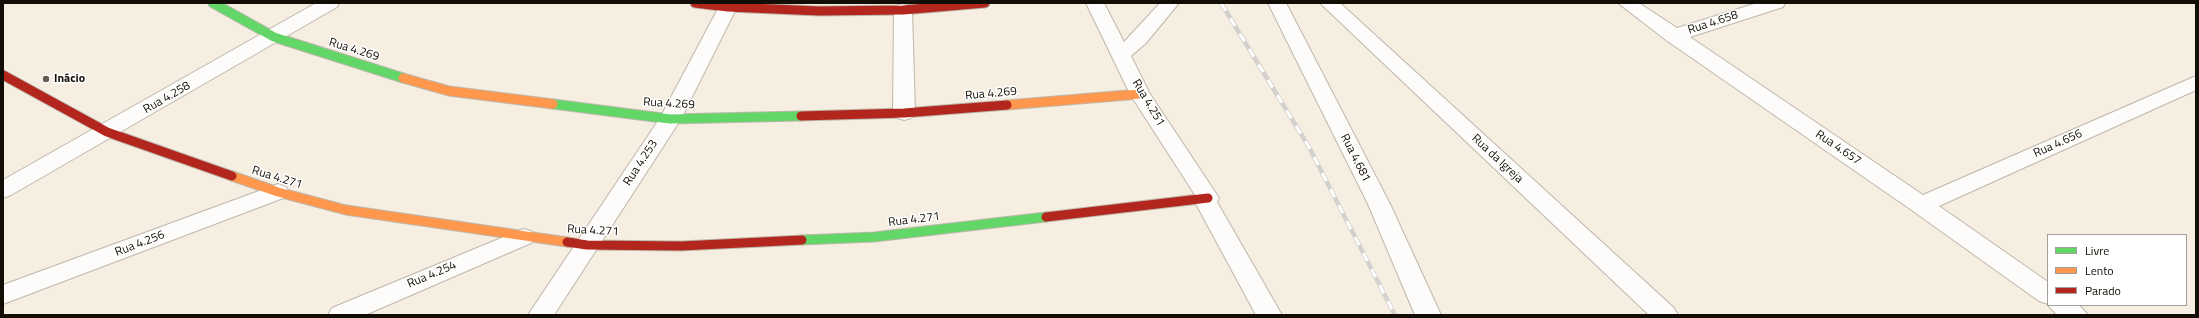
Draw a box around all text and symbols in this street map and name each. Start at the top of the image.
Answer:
street label: Rua 4.658 [1686,8,1740,38]
street label: Rua 4.269 [327,36,381,64]
place label: Inácio [54,72,85,86]
marker: Inácio [41,74,51,84]
street label: Rua 4.251 [1128,77,1168,129]
street label: Rua 4.258 [141,79,193,117]
street label: Rua 4.269 [965,85,1017,103]
street label: Rua 4.269 [643,95,695,113]
street label: Rua 4.656 [2031,127,2085,161]
street label: Rua 4.657 [1812,128,1864,168]
street label: Rua 4.681 [1337,132,1373,184]
street label: Rua da Igreja [1468,132,1526,186]
street label: Rua 4.253 [621,137,661,189]
street label: Rua 4.271 [250,164,304,192]
street label: Rua 4.271 [887,210,941,230]
street label: Rua 4.271 [567,222,619,240]
street label: Rua 4.256 [113,228,167,260]
legend [2047,234,2187,306]
text: Livre [2085,241,2109,260]
street label: Rua 4.254 [405,258,459,292]
text: Lento [2085,261,2114,280]
text: Parado [2085,281,2121,300]

